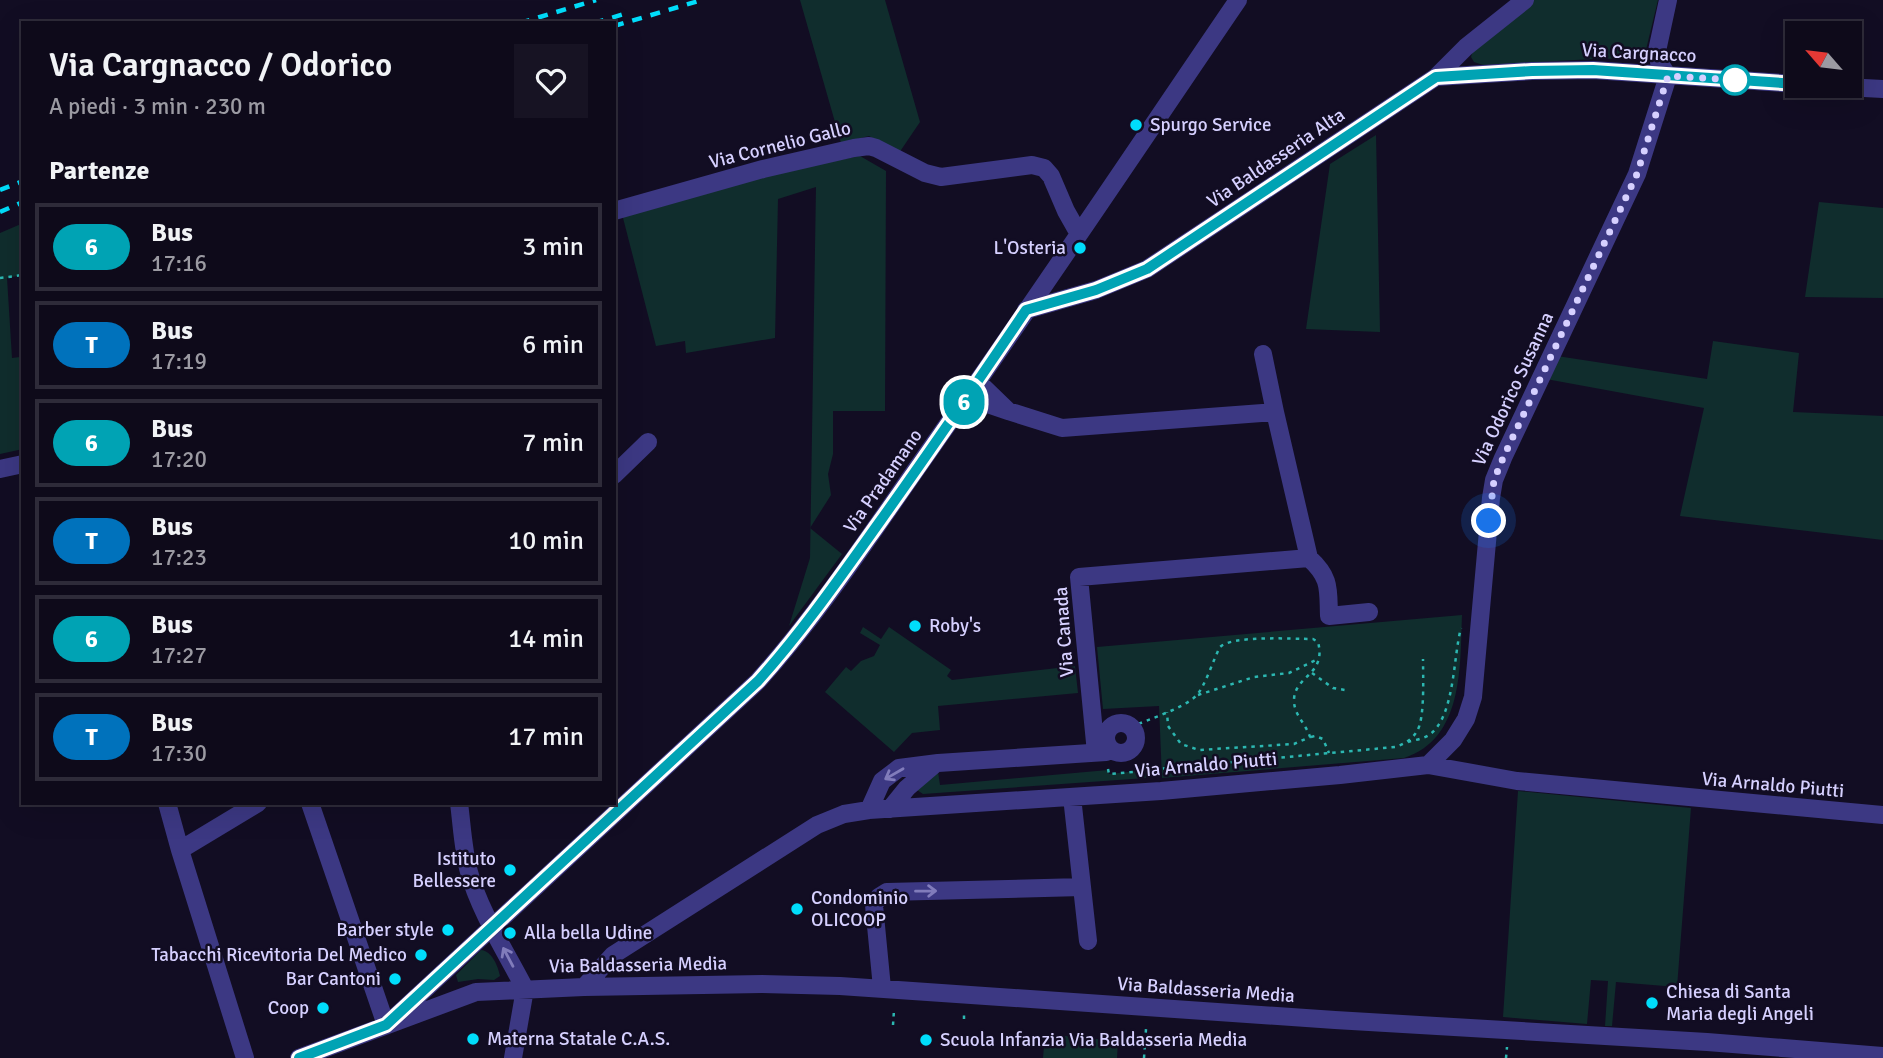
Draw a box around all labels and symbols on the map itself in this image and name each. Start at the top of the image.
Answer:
north arrow [1785,21,1862,98]
street label: Via Cargnacco [1581,38,1697,68]
unlabelled marker [1720,65,1750,95]
street label: Via Baldasseria Alta [1202,103,1350,213]
place label: Spurgo Service [1150,113,1271,137]
street label: Via Cornelio Gallo [707,116,853,174]
marker: Spurgo Service [1128,117,1144,133]
place label: L'Osteria [993,236,1066,260]
marker: L'Osteria [1072,240,1088,256]
street label: Via Odorico Susanna [1467,308,1559,470]
line badge: 6 [941,379,987,425]
street label: Via Pradamano [838,424,928,538]
your location [1471,503,1506,538]
street label: Via Canada [1049,586,1079,678]
place label: Roby's [929,614,981,638]
marker: Roby's [907,618,923,634]
street label: Via Arnaldo Piutti [1134,747,1278,783]
one-way arrow [884,767,904,781]
street label: Via Arnaldo Piutti [1701,767,1845,803]
place label: Istituto Bellessere [412,847,496,893]
marker: Istituto Bellessere [502,862,518,878]
one-way arrow [914,884,937,898]
place label: Condominio OLICOOP [811,886,908,932]
marker: Condominio OLICOOP [789,901,805,917]
place label: Barber style [336,918,434,942]
place label: Alla bella Udine [524,921,652,945]
marker: Barber style [440,922,456,938]
marker: Alla bella Udine [502,925,518,941]
place label: Tabacchi Ricevitoria Del Medico [151,943,407,967]
marker: Tabacchi Ricevitoria Del Medico [413,947,429,963]
one-way arrow [501,948,515,968]
street label: Via Baldasseria Media [549,951,727,979]
place label: Bar Cantoni [285,967,381,991]
marker: Bar Cantoni [387,971,403,987]
street label: Via Baldasseria Media [1116,972,1296,1008]
place label: Chiesa di Santa Maria degli Angeli [1666,980,1814,1026]
marker: Chiesa di Santa Maria degli Angeli [1644,995,1660,1011]
place label: Coop [268,996,309,1020]
marker: Coop [315,1000,331,1016]
place label: Materna Statale C.A.S. [487,1027,670,1051]
place label: Scuola Infanzia Via Baldasseria Media [940,1028,1247,1052]
marker: Materna Statale C.A.S. [465,1031,481,1047]
marker: Scuola Infanzia Via Baldasseria Media [918,1032,934,1048]

